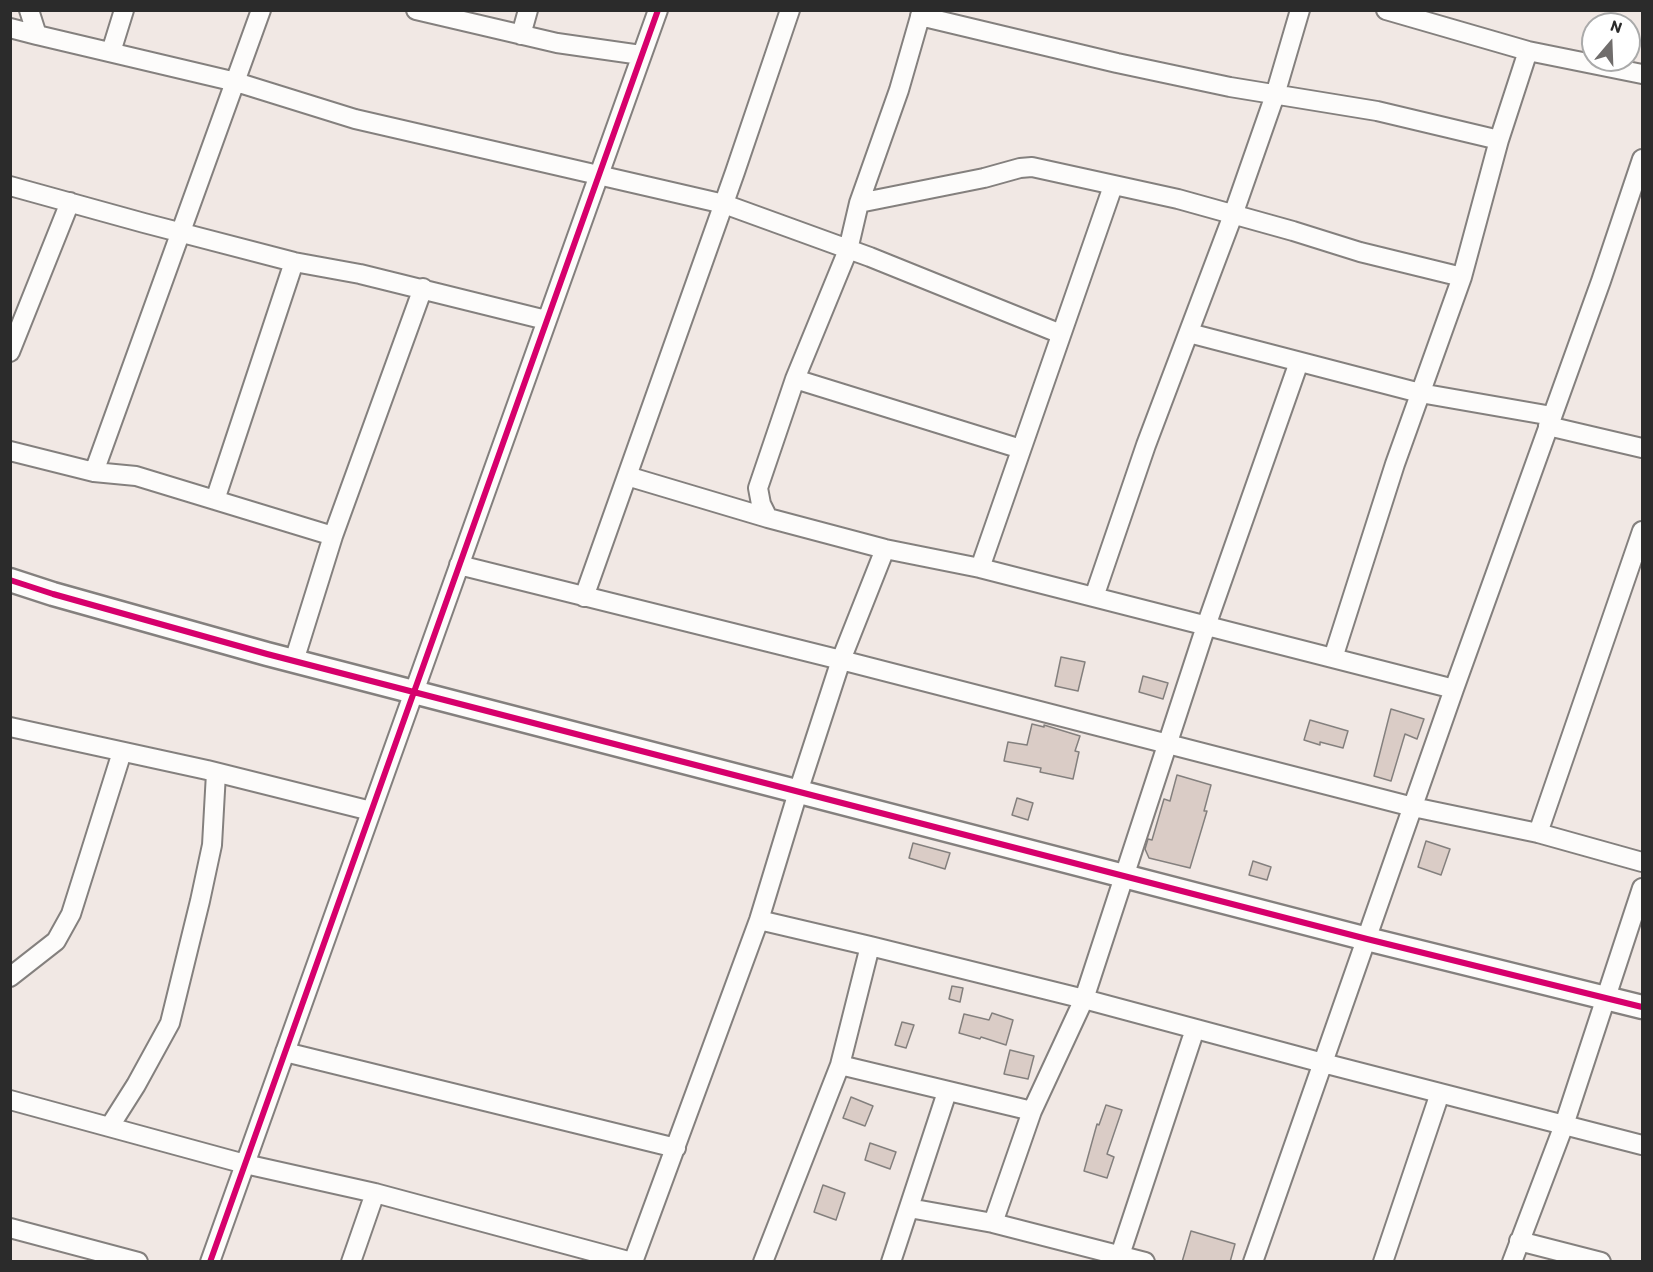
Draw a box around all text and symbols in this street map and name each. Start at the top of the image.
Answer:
north arrow [1581,12,1641,72]
text: N [1608,16,1625,37]

